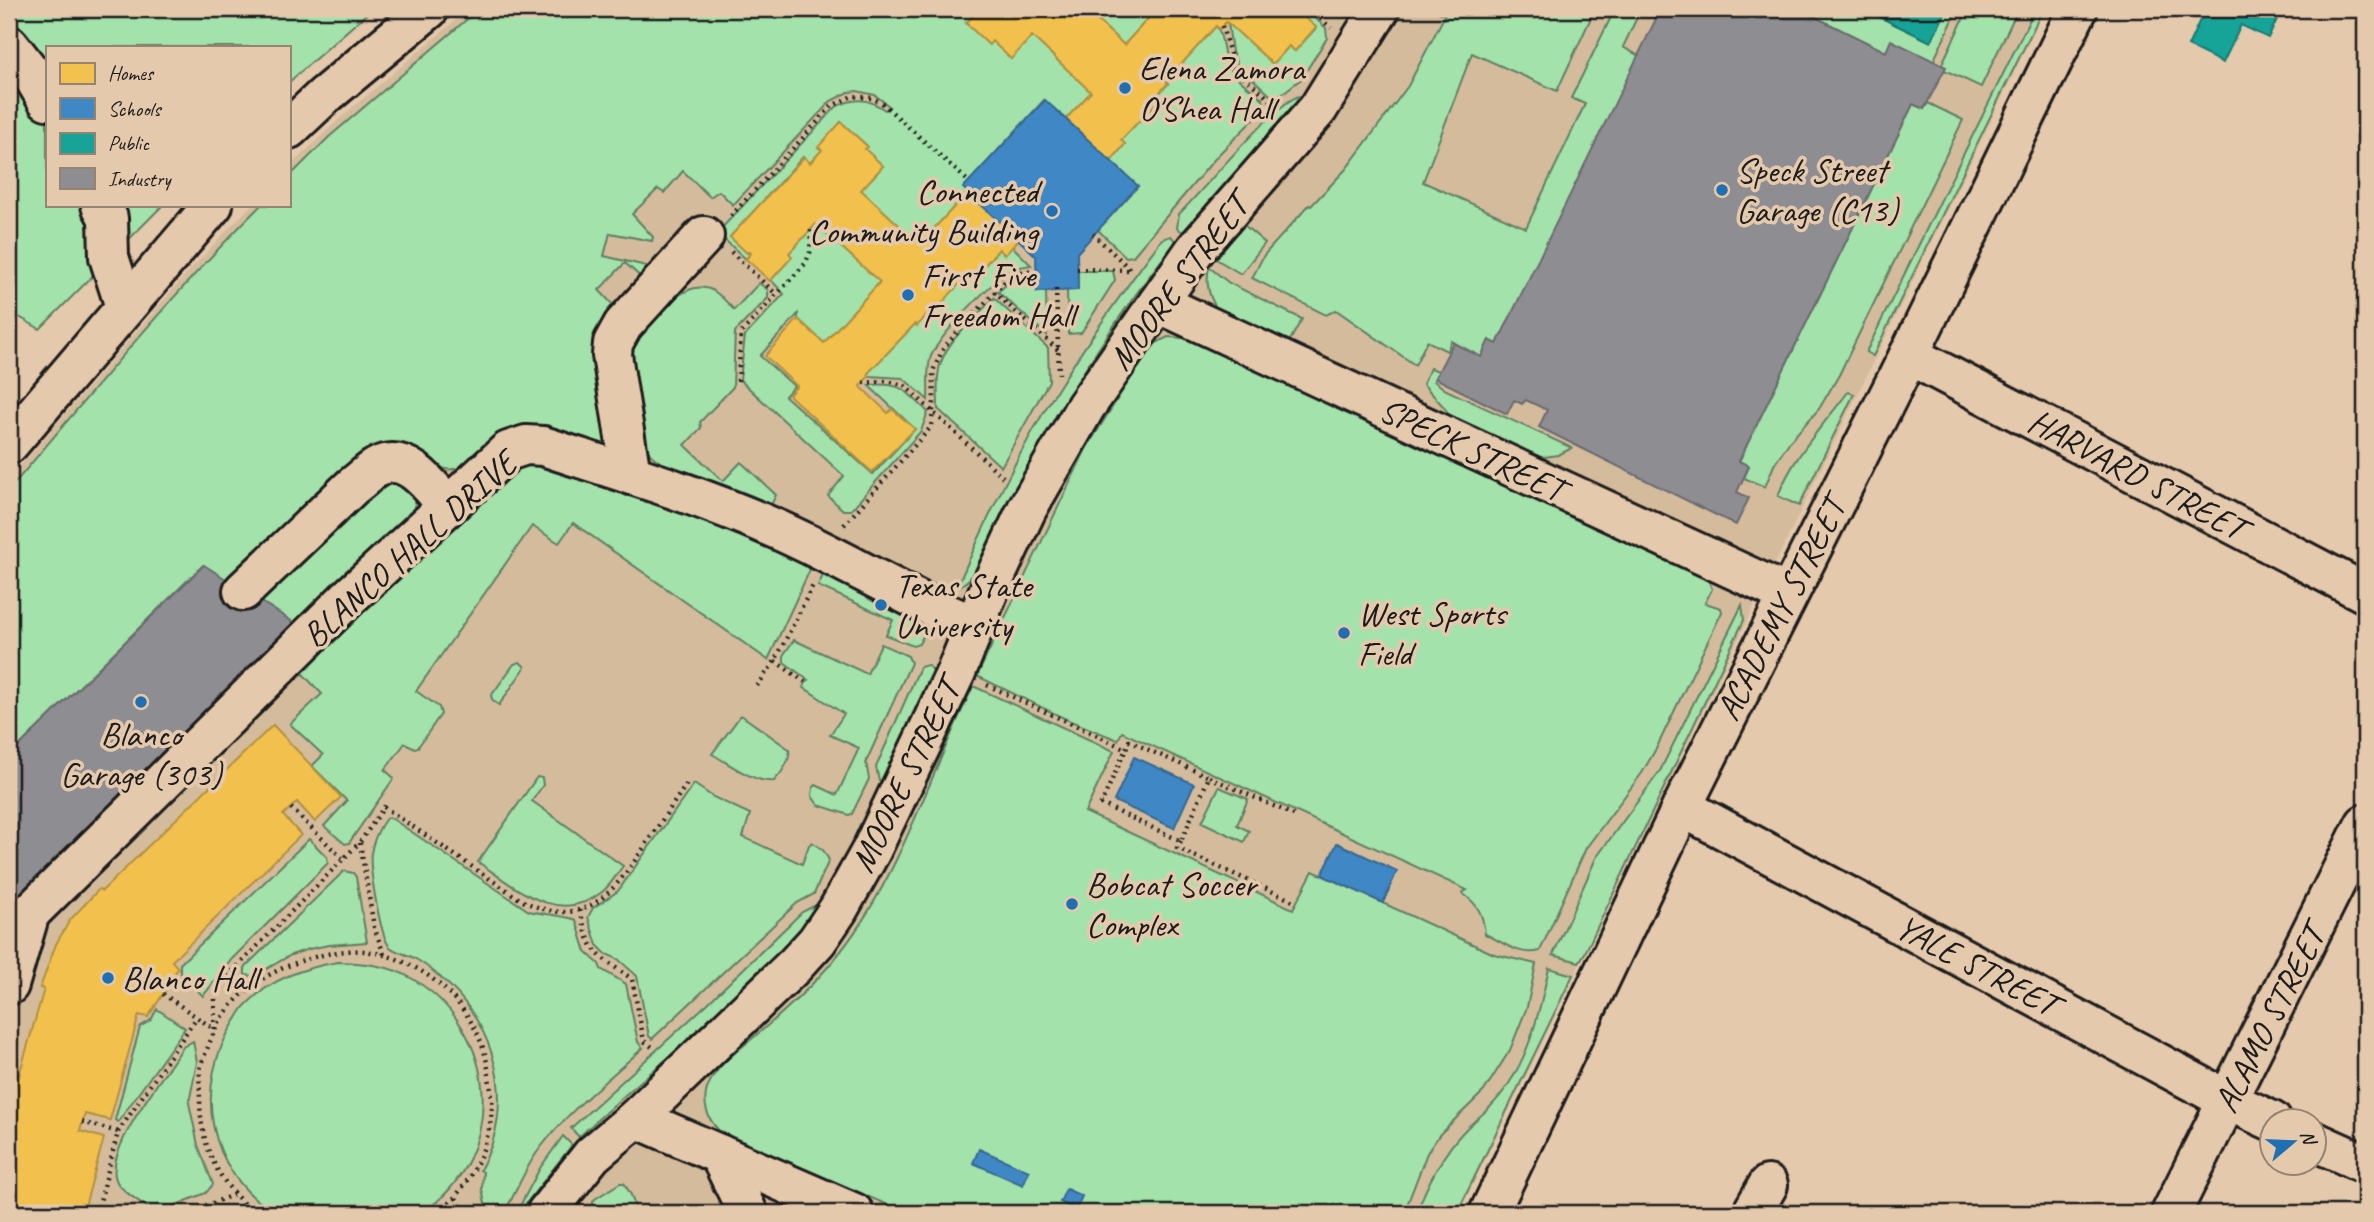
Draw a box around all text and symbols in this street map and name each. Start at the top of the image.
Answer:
legend [46,46,290,206]
place label: Elena Zamora O'Shea Hall [1139,46,1306,131]
text: Homes [108,60,155,86]
marker: Elena Zamora O'Shea Hall [1117,80,1133,96]
text: Schools [108,96,162,122]
text: Public [108,130,150,156]
place label: Speck Street Garage (C13) [1736,148,1901,233]
text: Industry [108,166,172,192]
place label: Connected Community Building [809,169,1043,254]
street label: MOORE STREET [1098,179,1264,379]
marker: Speck Street Garage (C13) [1714,182,1730,198]
marker: Connected Community Building [1044,203,1060,219]
place label: First Five Freedom Hall [922,253,1080,338]
marker: First Five Freedom Hall [900,287,916,303]
street label: SPECK STREET [1372,387,1579,516]
street label: HARVARD STREET [2021,398,2261,555]
street label: BLANCO HALL DRIVE [293,438,529,657]
street label: ACADEMY STREET [1705,483,1860,728]
place label: Texas State University [895,563,1034,648]
place label: West Sports Field [1358,591,1509,676]
marker: Texas State University [873,597,889,613]
marker: West Sports Field [1336,625,1352,641]
street label: MOORE STREET [840,665,975,879]
marker: Blanco Garage (303) [133,694,149,710]
place label: Blanco Garage (303) [60,712,224,797]
place label: Bobcat Soccer Complex [1086,862,1259,947]
marker: Bobcat Soccer Complex [1064,896,1080,912]
street label: YALE STREET [1888,904,2073,1031]
street label: ALAMO STREET [2203,911,2340,1120]
place label: Blanco Hall [122,956,263,1001]
marker: Blanco Hall [100,970,116,986]
north arrow [2258,1106,2328,1176]
text: N [2295,1127,2322,1149]

